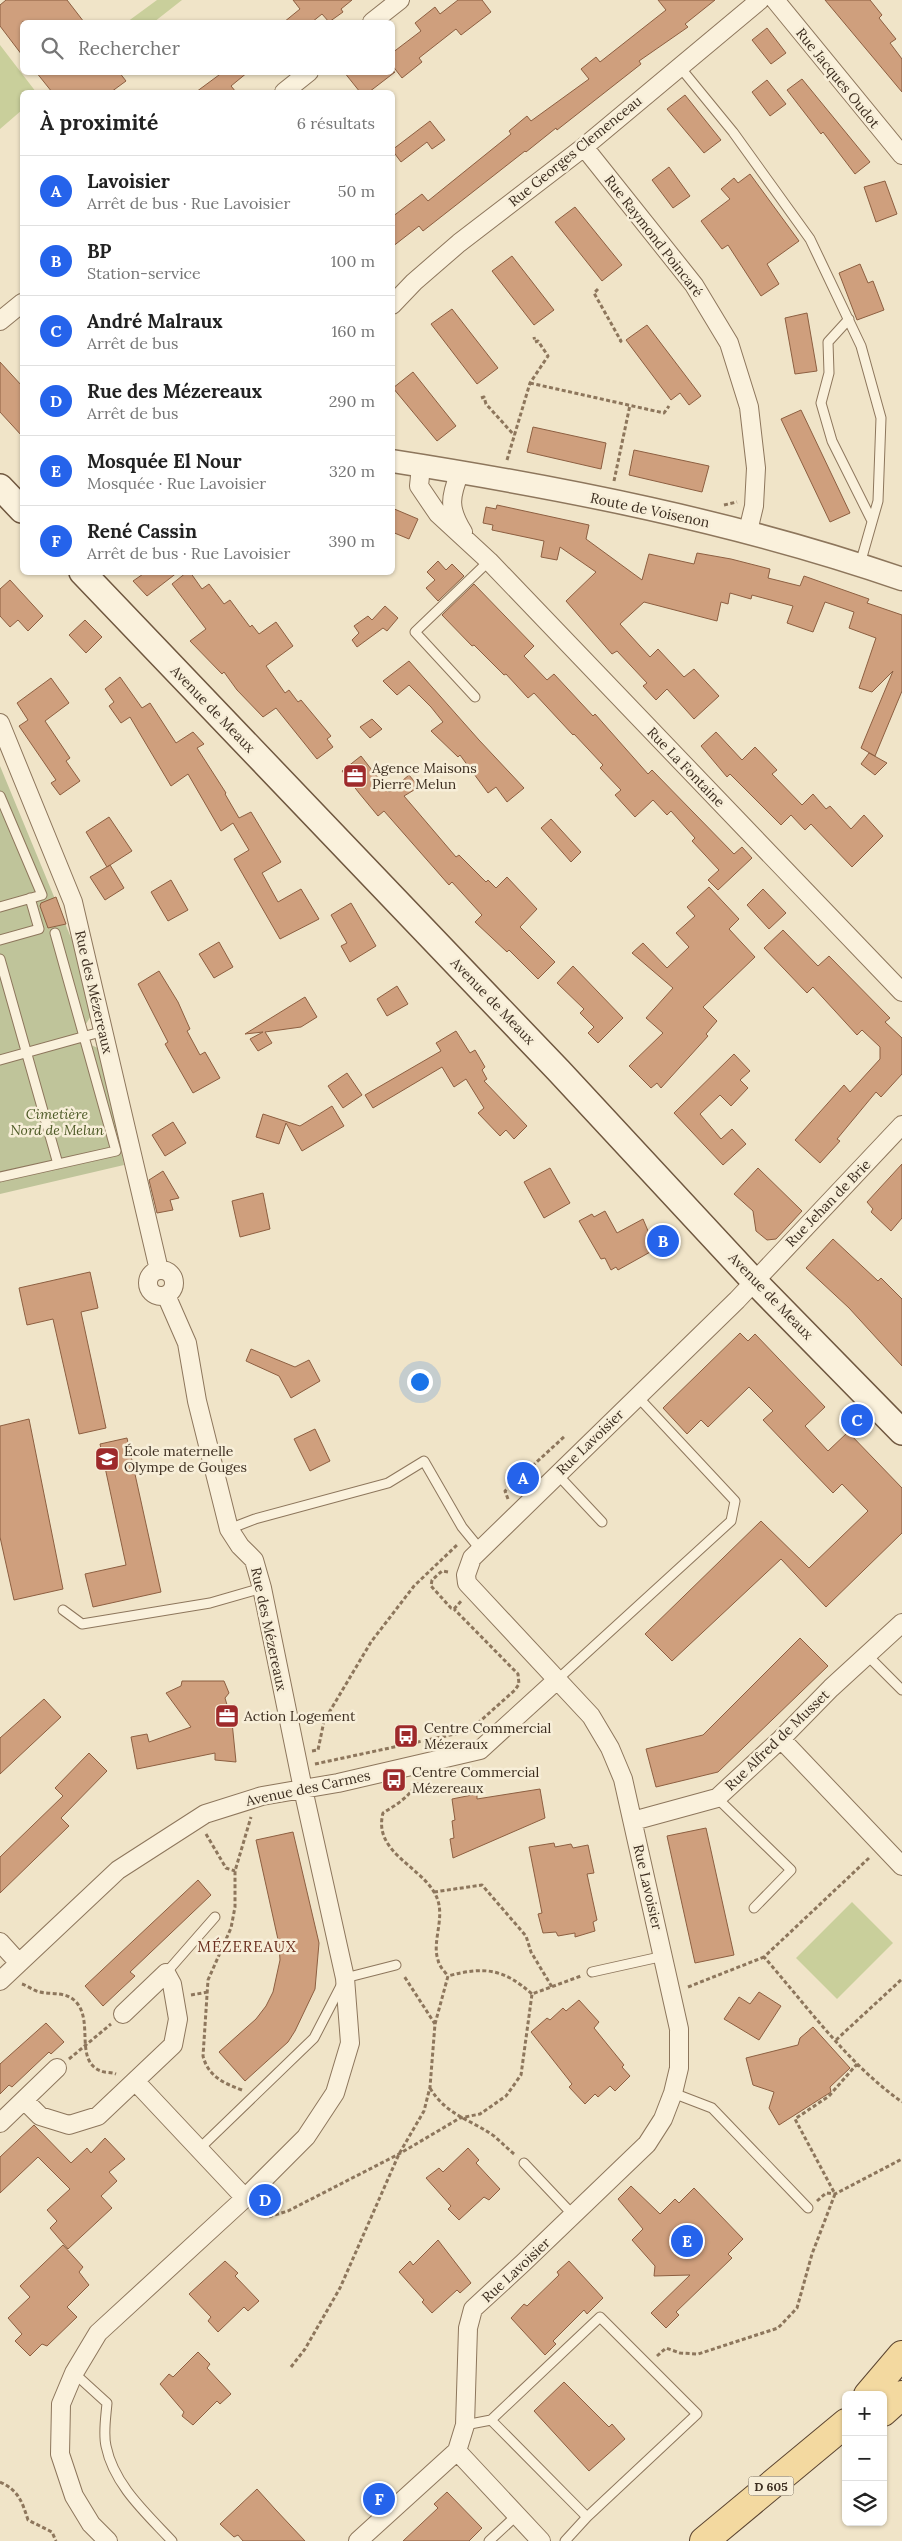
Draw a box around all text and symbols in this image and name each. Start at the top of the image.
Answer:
search box [20,20,395,75]
street label: Rue Jacques Oudot [792,24,884,132]
icon: search [38,34,66,62]
text: Rechercher [78,36,180,60]
street label: Rue Georges Clemenceau [505,92,645,210]
text: À proximité [40,109,158,136]
text: 6 résultats [297,113,375,133]
text: Lavoisier [87,169,170,193]
street label: Rue Raymond Poincaré [601,171,708,301]
text: A [51,181,61,201]
text: 50 m [338,181,375,201]
text: Arrêt de bus · Rue Lavoisier [87,193,290,213]
text: BP [87,239,112,263]
text: B [51,251,61,271]
text: 100 m [331,251,375,271]
text: Station-service [87,263,201,283]
text: André Malraux [87,309,223,333]
text: C [50,321,62,341]
text: 160 m [331,321,375,341]
text: Arrêt de bus [87,333,178,353]
text: Rue des Mézereaux [87,379,262,403]
text: D [50,391,62,411]
text: 290 m [329,391,375,411]
text: Arrêt de bus [87,403,178,423]
text: Mosquée El Nour [87,449,242,473]
text: E [51,461,61,481]
text: 320 m [329,461,375,481]
text: Mosquée · Rue Lavoisier [87,473,266,493]
street label: Route de Voisenon [589,489,712,532]
text: René Cassin [87,519,197,543]
text: F [51,531,61,551]
text: 390 m [328,531,375,551]
text: Arrêt de bus · Rue Lavoisier [87,543,290,563]
street label: Avenue de Meaux [166,661,259,757]
street label: Rue La Fontaine [643,723,729,811]
place label: Agence Maisons Pierre Melun [371,759,477,793]
office icon: Agence Maisons Pierre Melun [342,763,368,789]
street label: Rue des Mézereaux [71,929,117,1056]
street label: Avenue de Meaux [446,953,539,1049]
park label: Cimetière Nord de Melun [10,1105,104,1139]
street label: Rue Jehan de Brie [782,1155,875,1250]
pin: B [647,1222,679,1260]
street label: Avenue de Meaux [724,1248,817,1344]
your location [407,1369,433,1395]
pin: C [841,1401,873,1439]
street label: Rue Lavoisier [552,1405,628,1479]
place label: École maternelle Olympe de Gouges [124,1442,247,1476]
school or university icon: École maternelle Olympe de Gouges [94,1446,120,1472]
pin: A [507,1459,539,1497]
street label: Rue des Mézereaux [247,1566,291,1693]
street label: Rue Alfred de Musset [721,1685,833,1794]
office icon: Action Logement [214,1703,240,1729]
place label: Action Logement [243,1707,356,1725]
place label: Centre Commercial Mézeraux [424,1719,552,1753]
bus stop icon: Centre Commercial Mézeraux [393,1723,419,1749]
place label: Centre Commercial Mézereaux [412,1763,540,1797]
street label: Avenue des Carmes [243,1766,372,1810]
bus stop icon: Centre Commercial Mézereaux [381,1767,407,1793]
street label: Rue Lavoisier [629,1843,667,1931]
district label: MÉZEREAUX [197,1937,297,1956]
pin: D [249,2181,281,2219]
pin: E [671,2222,703,2260]
street label: Rue Lavoisier [478,2234,554,2306]
map controls [842,2391,887,2526]
button: + [842,2391,887,2436]
button: − [842,2436,887,2481]
road number: D 605 [748,2476,794,2496]
pin: F [363,2480,395,2518]
button: layers [842,2481,887,2526]

